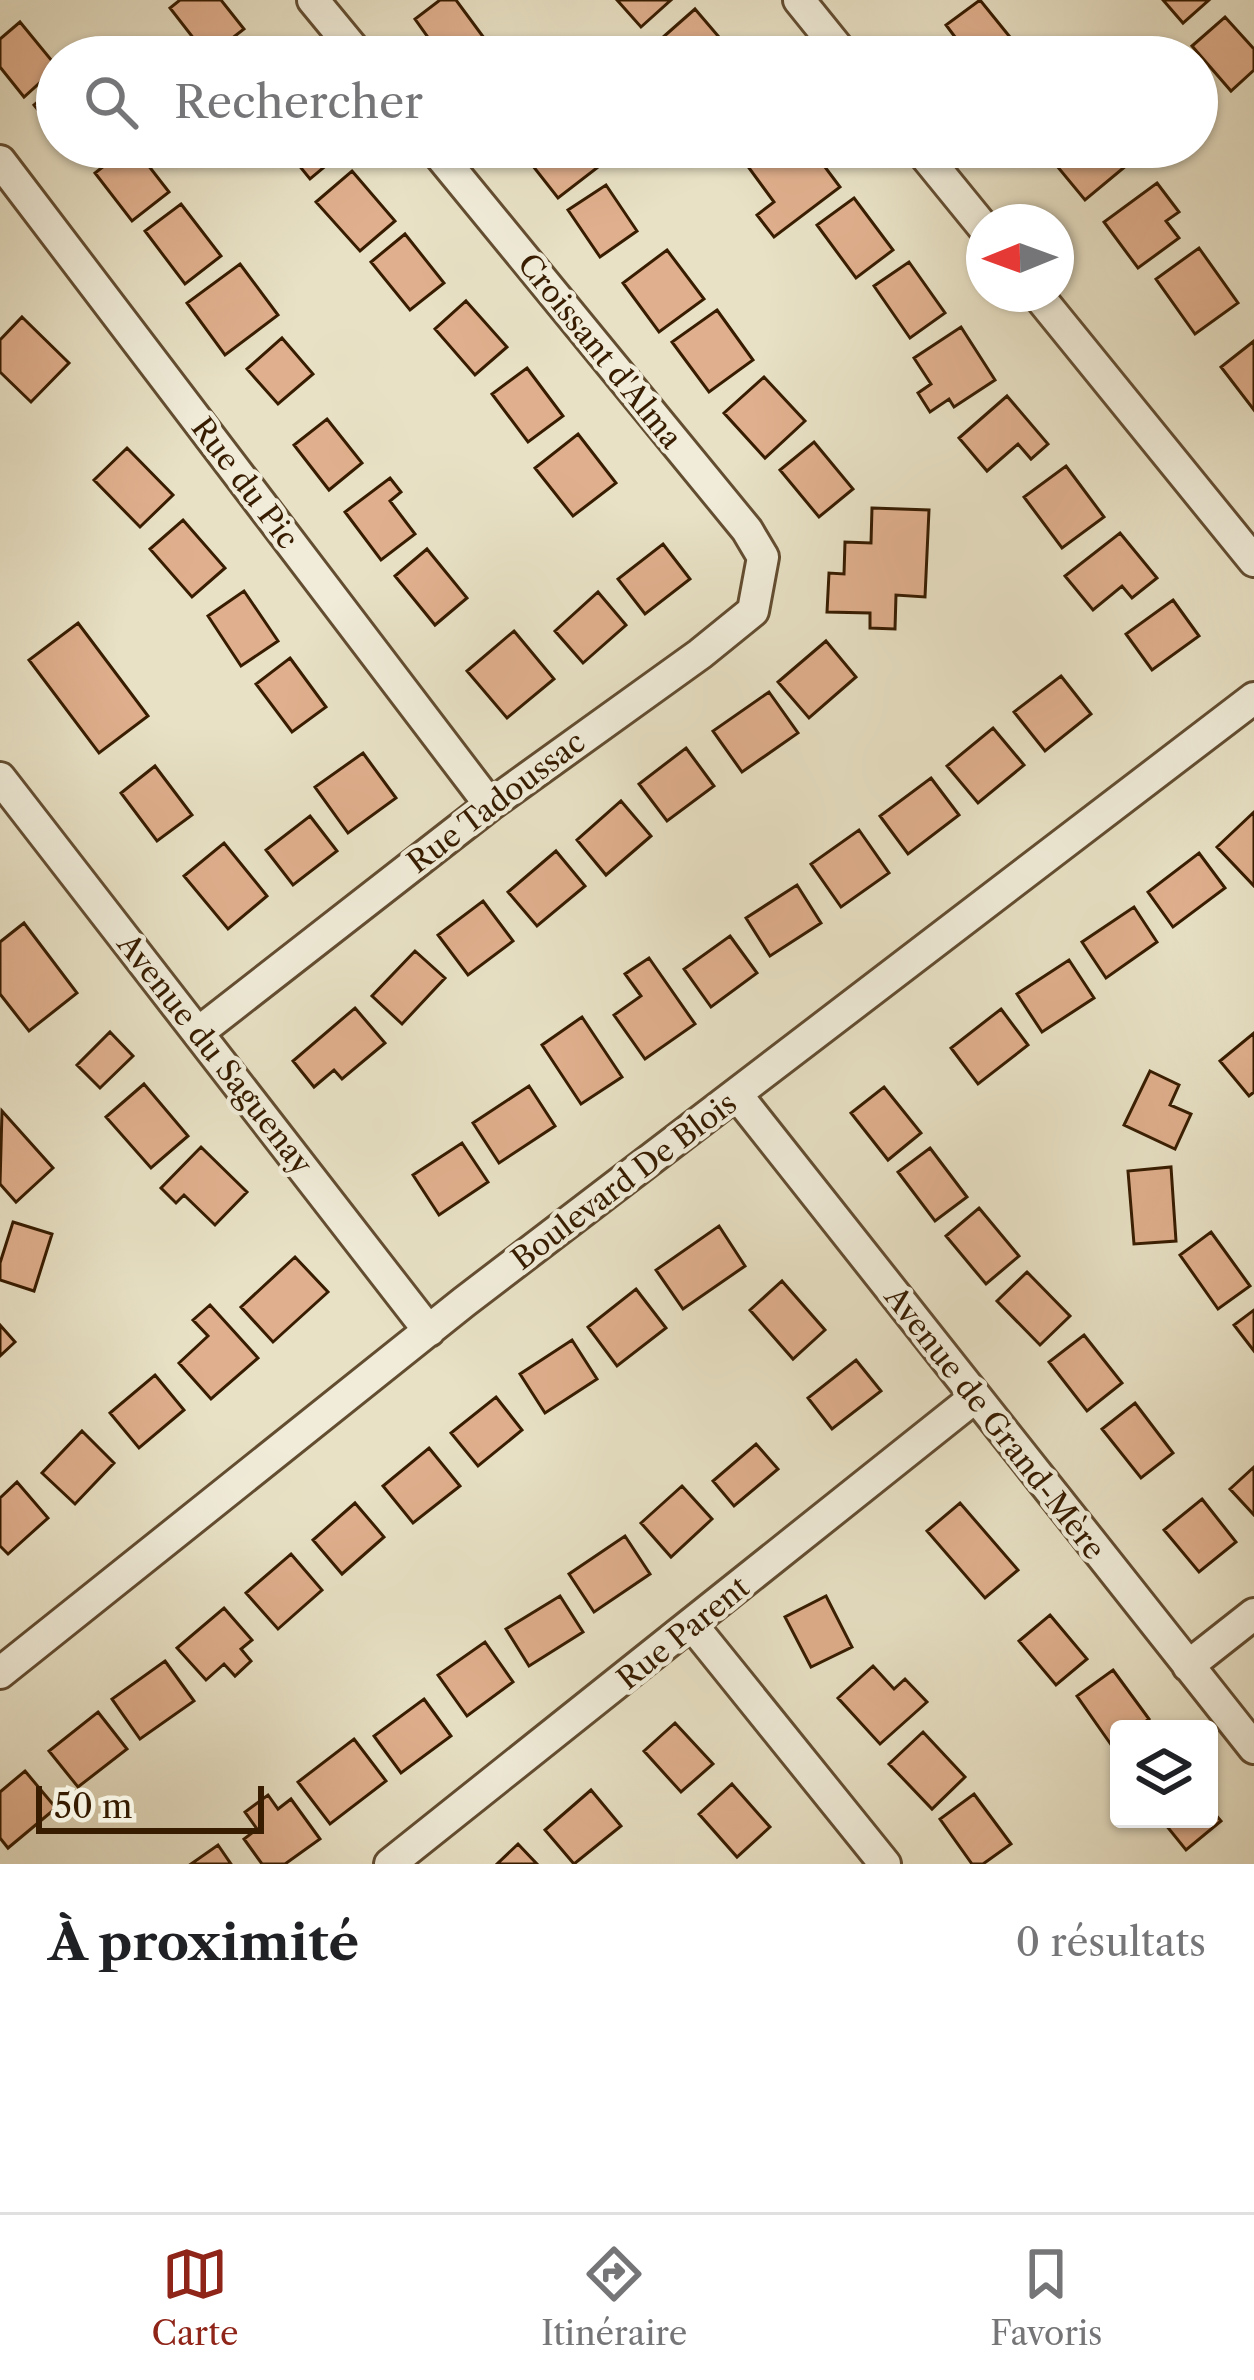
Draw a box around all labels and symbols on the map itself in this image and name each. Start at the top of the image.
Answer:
north arrow [966,204,1074,312]
street label: Croissant d'Alma [510,246,690,456]
street label: Rue du Pic [184,410,306,556]
street label: Rue Tadoussac [400,723,592,881]
street label: Avenue du Saguenay [109,926,320,1182]
street label: Boulevard De Blois [504,1084,744,1278]
street label: Avenue de Grand-Mère [876,1278,1113,1567]
street label: Rue Parent [610,1568,757,1697]
scale bar [36,1780,264,1833]

